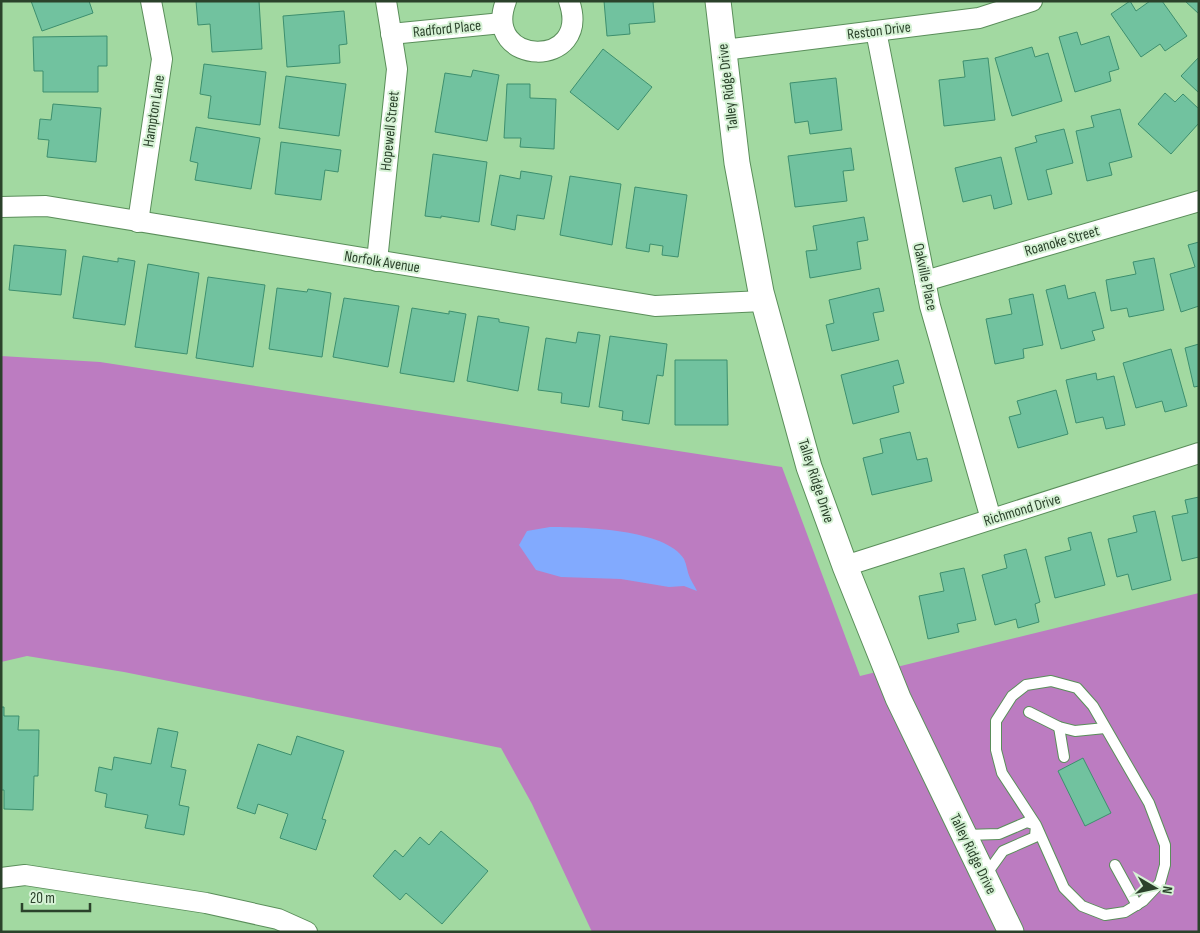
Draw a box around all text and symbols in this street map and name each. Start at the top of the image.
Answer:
street label: Radford Place [412,16,482,42]
street label: Reston Drive [846,18,912,44]
street label: Talley Ridge Drive [713,43,743,131]
street label: Hampton Lane [139,74,169,148]
street label: Hopewell Street [376,90,404,172]
street label: Roanoke Street [1022,221,1102,261]
street label: Oakville Place [909,242,941,312]
street label: Norfolk Avenue [343,247,421,277]
street label: Talley Ridge Drive [794,437,838,525]
street label: Richmond Drive [981,489,1063,531]
street label: Talley Ridge Drive [945,811,1001,897]
north arrow [1130,863,1180,913]
scale bar [22,880,90,912]
text: N [1158,885,1176,895]
text: 20 m [30,889,55,908]

